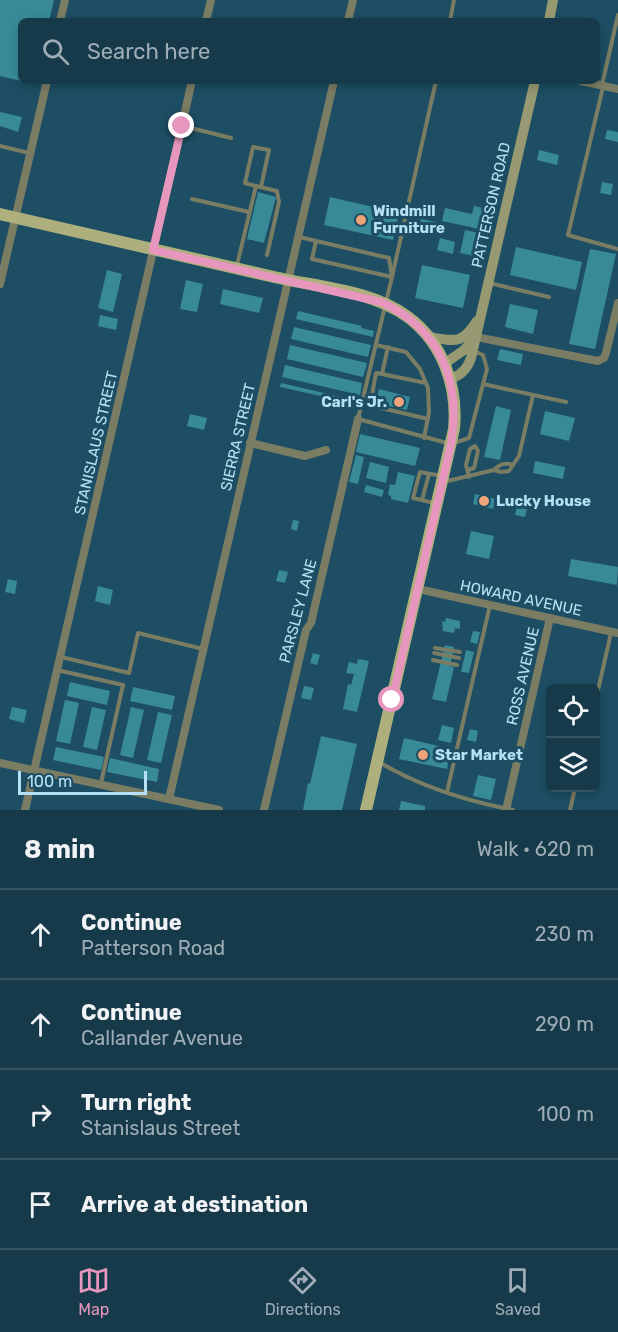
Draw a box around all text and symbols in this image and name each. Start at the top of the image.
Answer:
search box [18,18,600,84]
icon: search [39,35,72,68]
text: Search here [87,38,210,65]
route end [168,112,194,138]
street label: PATTERSON ROAD [468,141,514,269]
place label: Windmill Furniture [373,202,445,237]
marker: Windmill Furniture [354,213,368,227]
street label: STANISLAUS STREET [71,369,121,517]
street label: SIERRA STREET [217,381,259,493]
place label: Carl's Jr. [321,393,387,411]
marker: Carl's Jr. [392,395,406,409]
place label: Lucky House [496,492,591,510]
marker: Lucky House [477,494,491,508]
street label: PARSLEY LANE [275,557,321,665]
street label: HOWARD AVENUE [458,576,584,620]
street label: ROSS AVENUE [503,625,543,727]
map controls [546,684,600,792]
button: locate [546,684,600,738]
route start [378,686,404,712]
button: layers [546,738,600,792]
place label: Star Market [435,746,523,764]
marker: Star Market [416,748,430,762]
scale bar [18,768,147,796]
text: 100 m [27,772,72,791]
text: 8 min [24,834,95,865]
text: Walk · 620 m [477,837,594,861]
text: Continue [81,909,182,936]
icon: ahead [24,918,57,951]
text: 230 m [535,922,594,946]
text: Patterson Road [81,936,225,960]
text: Continue [81,999,182,1026]
icon: ahead [24,1008,57,1041]
text: 290 m [535,1012,594,1036]
text: Callander Avenue [81,1026,243,1050]
text: Turn right [81,1089,191,1116]
icon: right [24,1098,57,1131]
text: 100 m [537,1102,594,1126]
text: Stanislaus Street [81,1116,240,1140]
icon: arrive [24,1188,57,1221]
text: Arrive at destination [81,1191,308,1218]
tab: Map [77,1264,110,1319]
tab: Directions [265,1264,341,1319]
tab: Saved [495,1264,541,1319]

